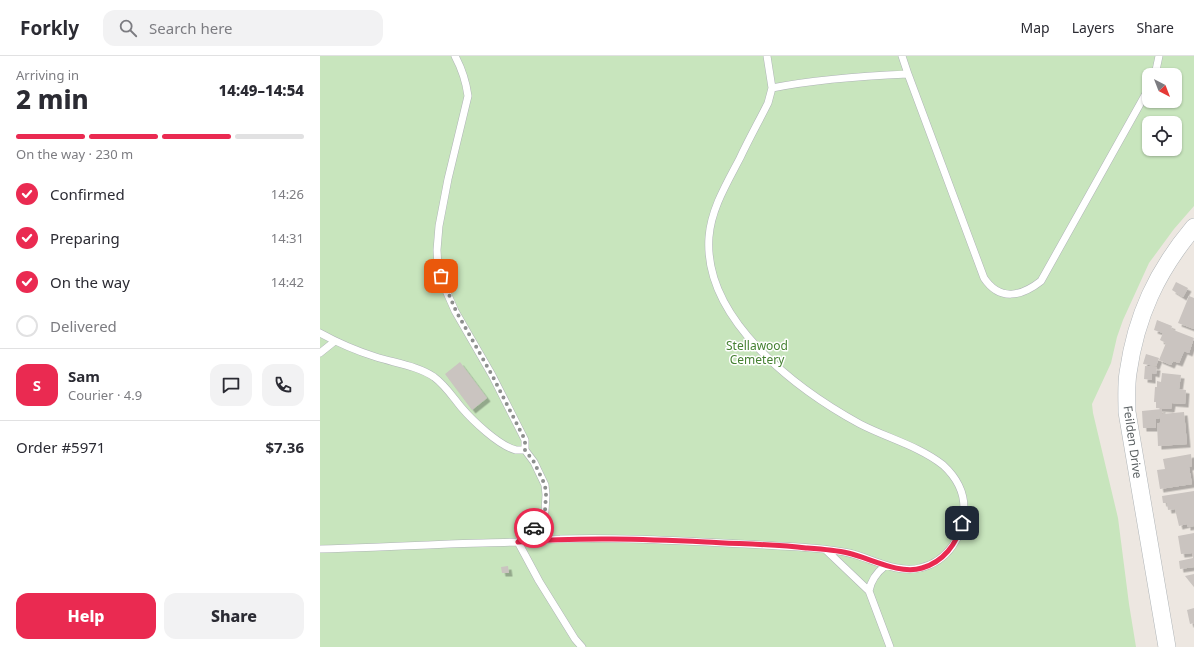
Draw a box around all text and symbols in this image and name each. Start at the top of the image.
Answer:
search box [103,10,383,46]
text: Forkly [20,15,79,41]
icon: search [117,17,139,39]
text: Search here [149,18,233,38]
text: Map [1021,18,1050,37]
text: Layers [1072,18,1114,37]
text: Share [1136,18,1174,37]
text: Arriving in [16,66,79,84]
north arrow [1142,68,1182,108]
map controls [1142,68,1182,156]
text: 14:49–14:54 [219,80,304,100]
text: 2 min [16,81,89,117]
button: locate [1142,116,1182,156]
text: On the way · 230 m [16,145,133,163]
icon: check [16,183,38,205]
text: Confirmed [50,184,125,204]
text: 14:26 [271,185,304,203]
icon: check [16,227,38,249]
text: Preparing [50,228,120,248]
text: 14:31 [271,229,304,247]
pin [424,259,458,293]
icon: bag [430,265,452,287]
icon: check [16,271,38,293]
text: On the way [50,272,130,292]
text: 14:42 [271,273,304,291]
text: Delivered [50,316,117,336]
park label: Stellawood Cemetery [726,337,788,368]
button: chat [210,364,252,406]
button: phone [262,364,304,406]
text: Sam [68,366,100,386]
text: S [33,375,41,395]
text: Courier · 4.9 [68,386,142,404]
street label: Feilden Drive [1119,404,1147,480]
text: Order #5971 [16,437,105,457]
text: $7.36 [265,437,304,457]
pin [945,506,979,540]
courier [514,508,554,548]
icon: home [951,512,973,534]
icon: car [523,517,545,539]
button: Help [16,593,156,639]
button: Share [164,593,304,639]

